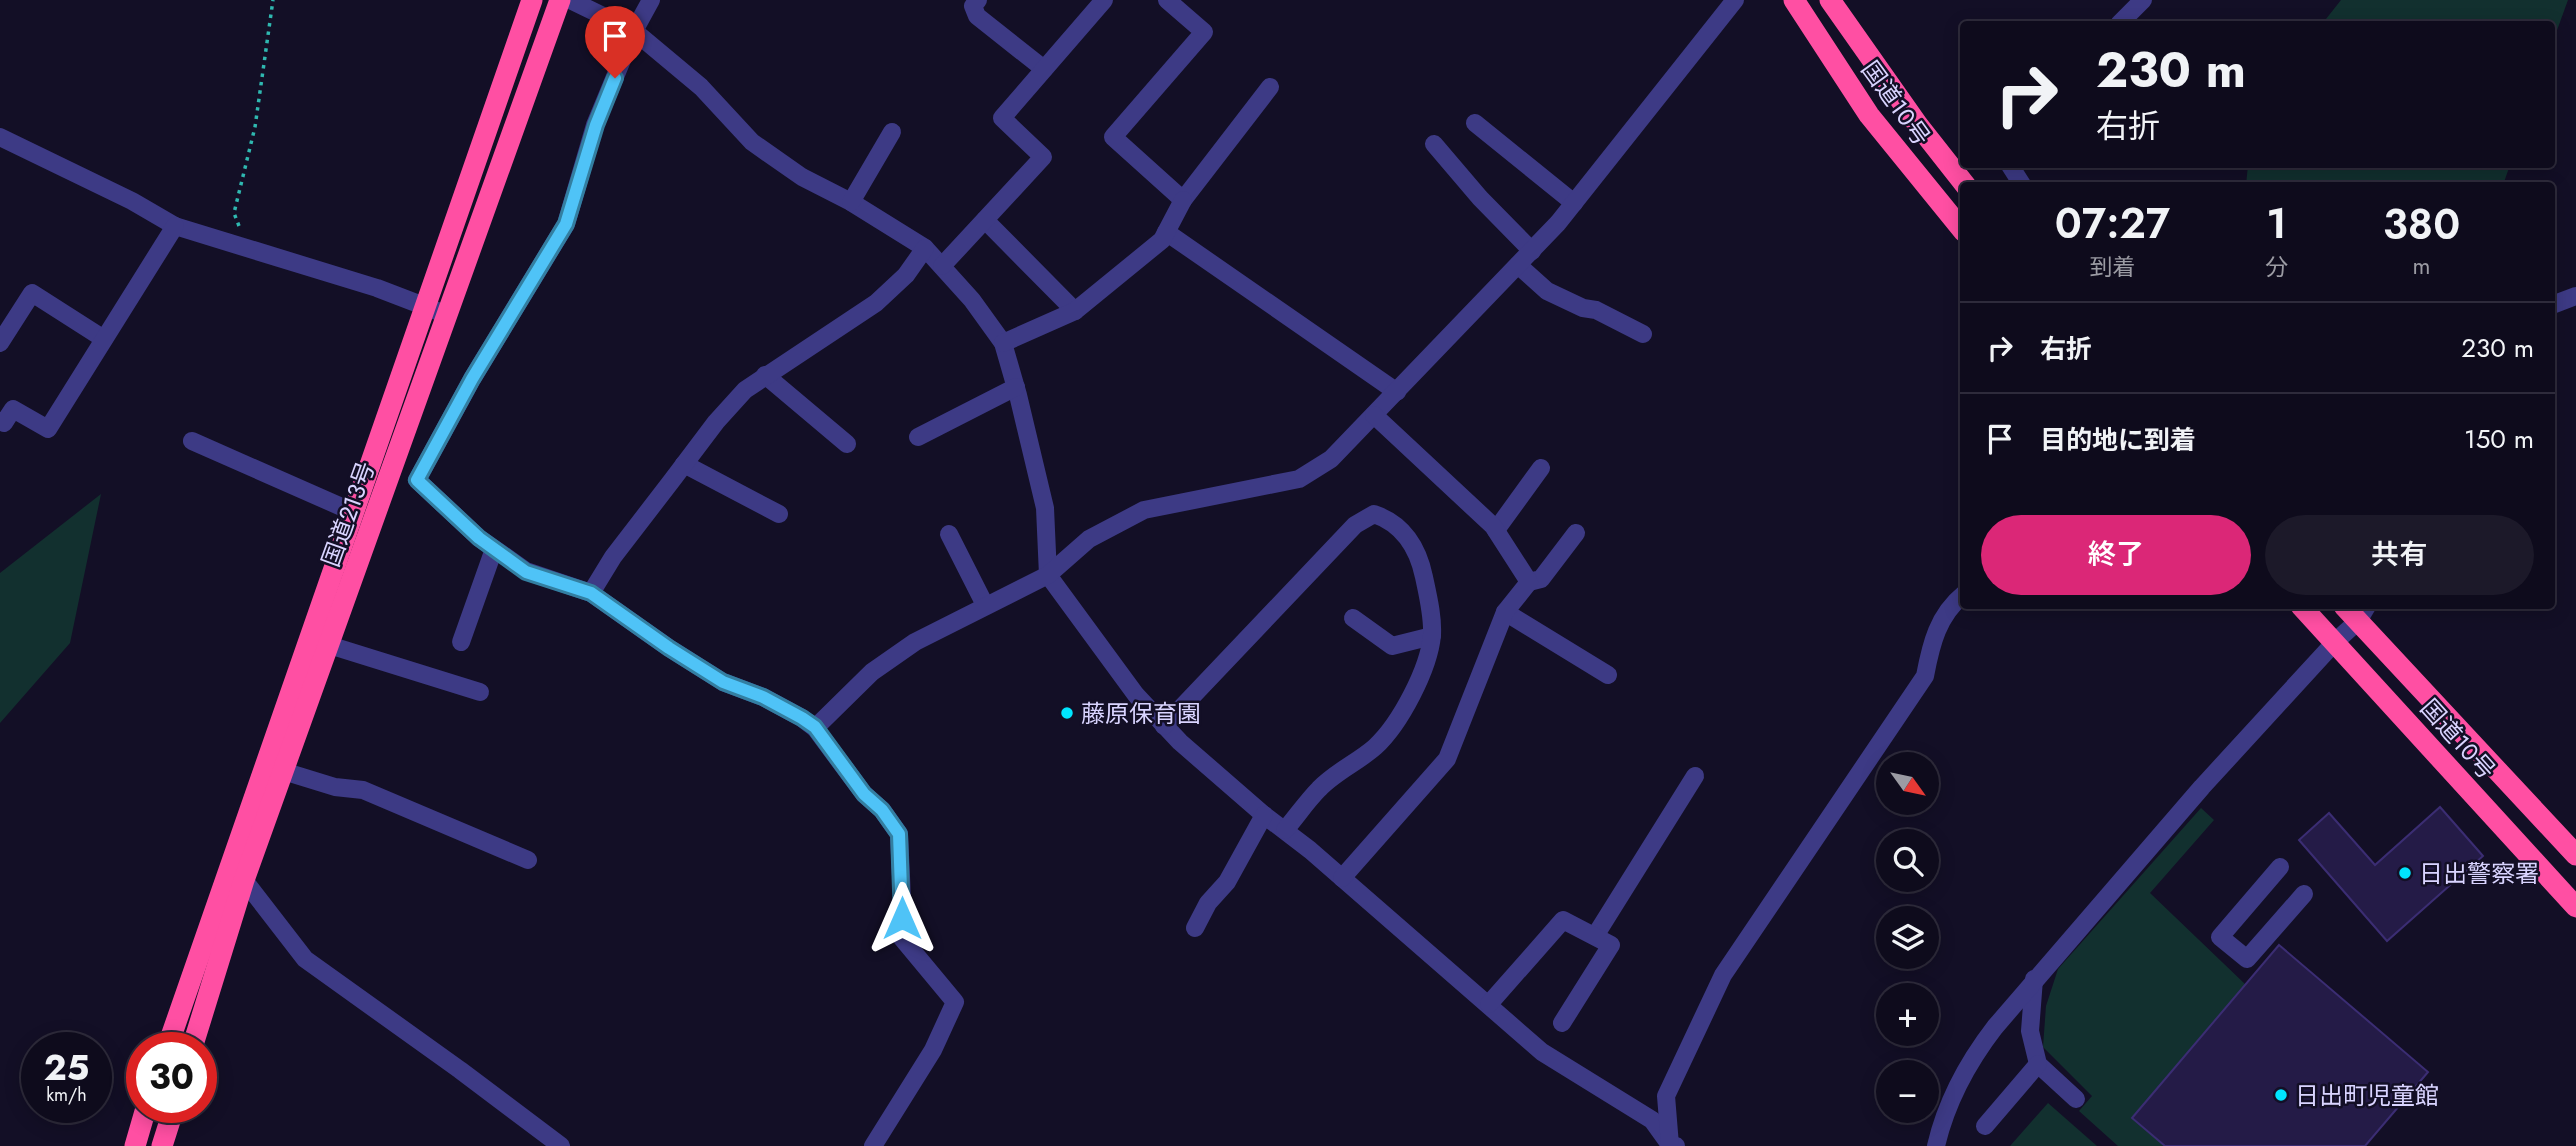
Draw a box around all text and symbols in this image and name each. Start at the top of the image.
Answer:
pin [585,6,645,78]
icon: arrive [596,17,634,55]
text: 230 m [2096,35,2246,105]
icon: right [1981,49,2072,140]
street label: 国道10号 [1853,53,1939,153]
text: 右折 [2096,103,2160,149]
text: 07:27 [2055,193,2170,254]
text: 1 [2266,193,2287,254]
text: 380 [2383,194,2460,255]
text: m [2412,249,2430,283]
text: 到着 [2089,250,2135,284]
text: 分 [2265,250,2288,284]
icon: right [1981,329,2019,367]
text: 230 m [2461,329,2534,367]
text: 右折 [2040,330,2092,368]
icon: arrive [1981,420,2019,458]
text: 150 m [2464,420,2534,458]
text: 目的地に到着 [2040,421,2196,459]
street label: 国道213号 [313,457,383,571]
button: 終了 [1981,515,2251,595]
button: 共有 [2265,515,2534,595]
street label: 国道10号 [2412,691,2504,787]
place label: 藤原保育園 [1081,696,1201,731]
marker: 藤原保育園 [1059,705,1075,721]
north arrow [1876,752,1939,816]
map controls [1876,752,1939,1123]
button: search [1876,829,1939,892]
place label: 日出警察署 [2419,856,2539,891]
marker: 日出警察署 [2397,865,2413,881]
position arrow [865,881,939,955]
button: layers [1876,906,1939,969]
button: + [1876,983,1939,1046]
speed limit sign: 30 [126,1032,217,1123]
text: 25 [44,1043,89,1093]
button: − [1876,1060,1939,1123]
place label: 日出町児童館 [2295,1078,2439,1113]
text: km/h [46,1082,87,1108]
marker: 日出町児童館 [2273,1087,2289,1103]

